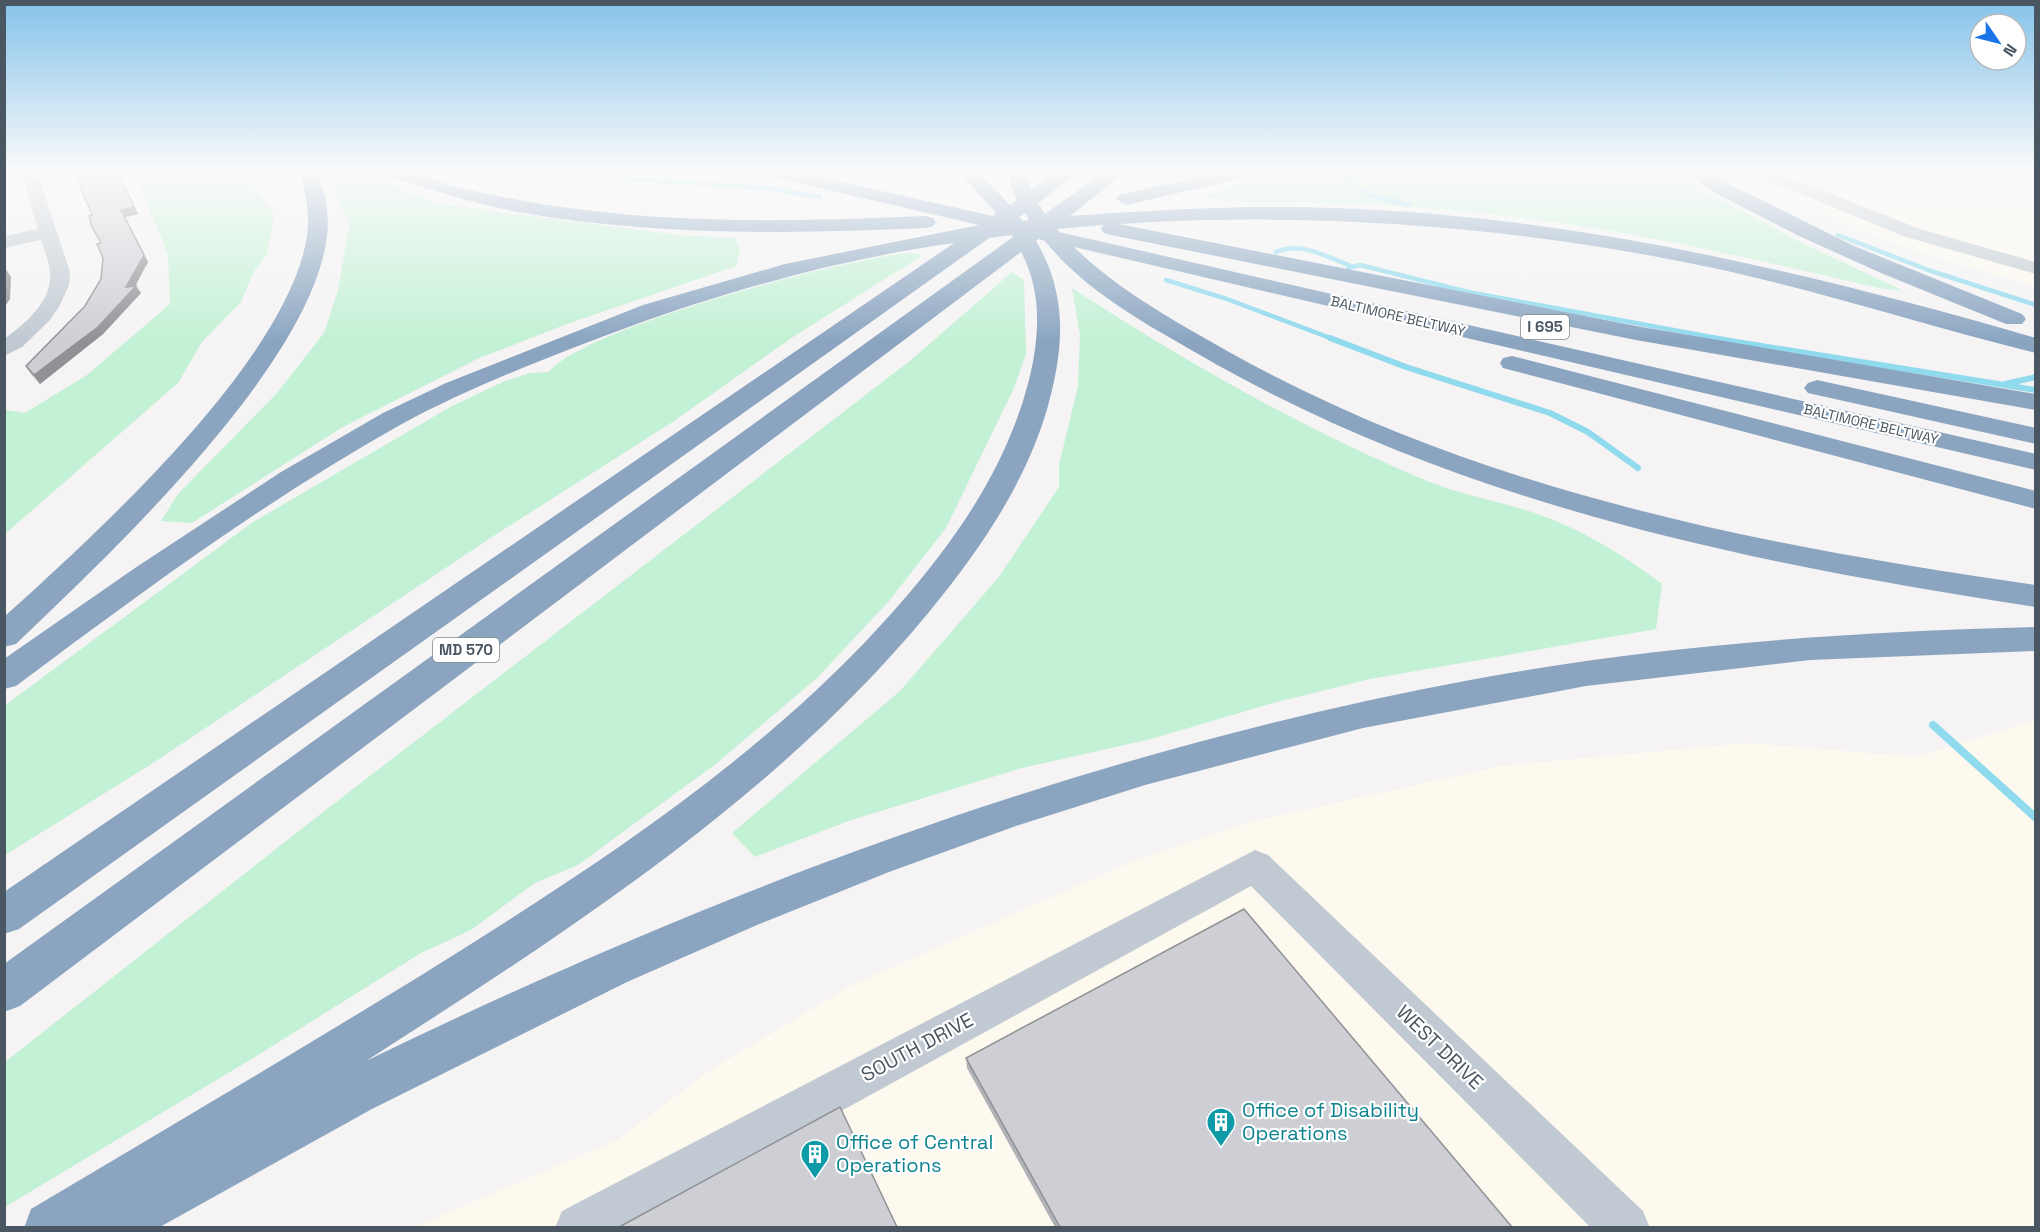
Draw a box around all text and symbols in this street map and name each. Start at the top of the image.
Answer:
north arrow [1968,12,2028,72]
text: N [1998,40,2022,61]
street label: BALTIMORE BELTWAY [1329,292,1468,340]
road number: I 695 [1521,315,1569,339]
street label: BALTIMORE BELTWAY [1802,400,1941,448]
road number: MD 570 [433,638,499,662]
street label: WEST DRIVE [1391,999,1489,1095]
street label: SOUTH DRIVE [856,1007,978,1087]
place label: Office of Disability Operations [1242,1097,1419,1146]
building icon: Office of Disability Operations [1205,1106,1237,1148]
place label: Office of Central Operations [836,1129,993,1178]
building icon: Office of Central Operations [799,1138,831,1180]

